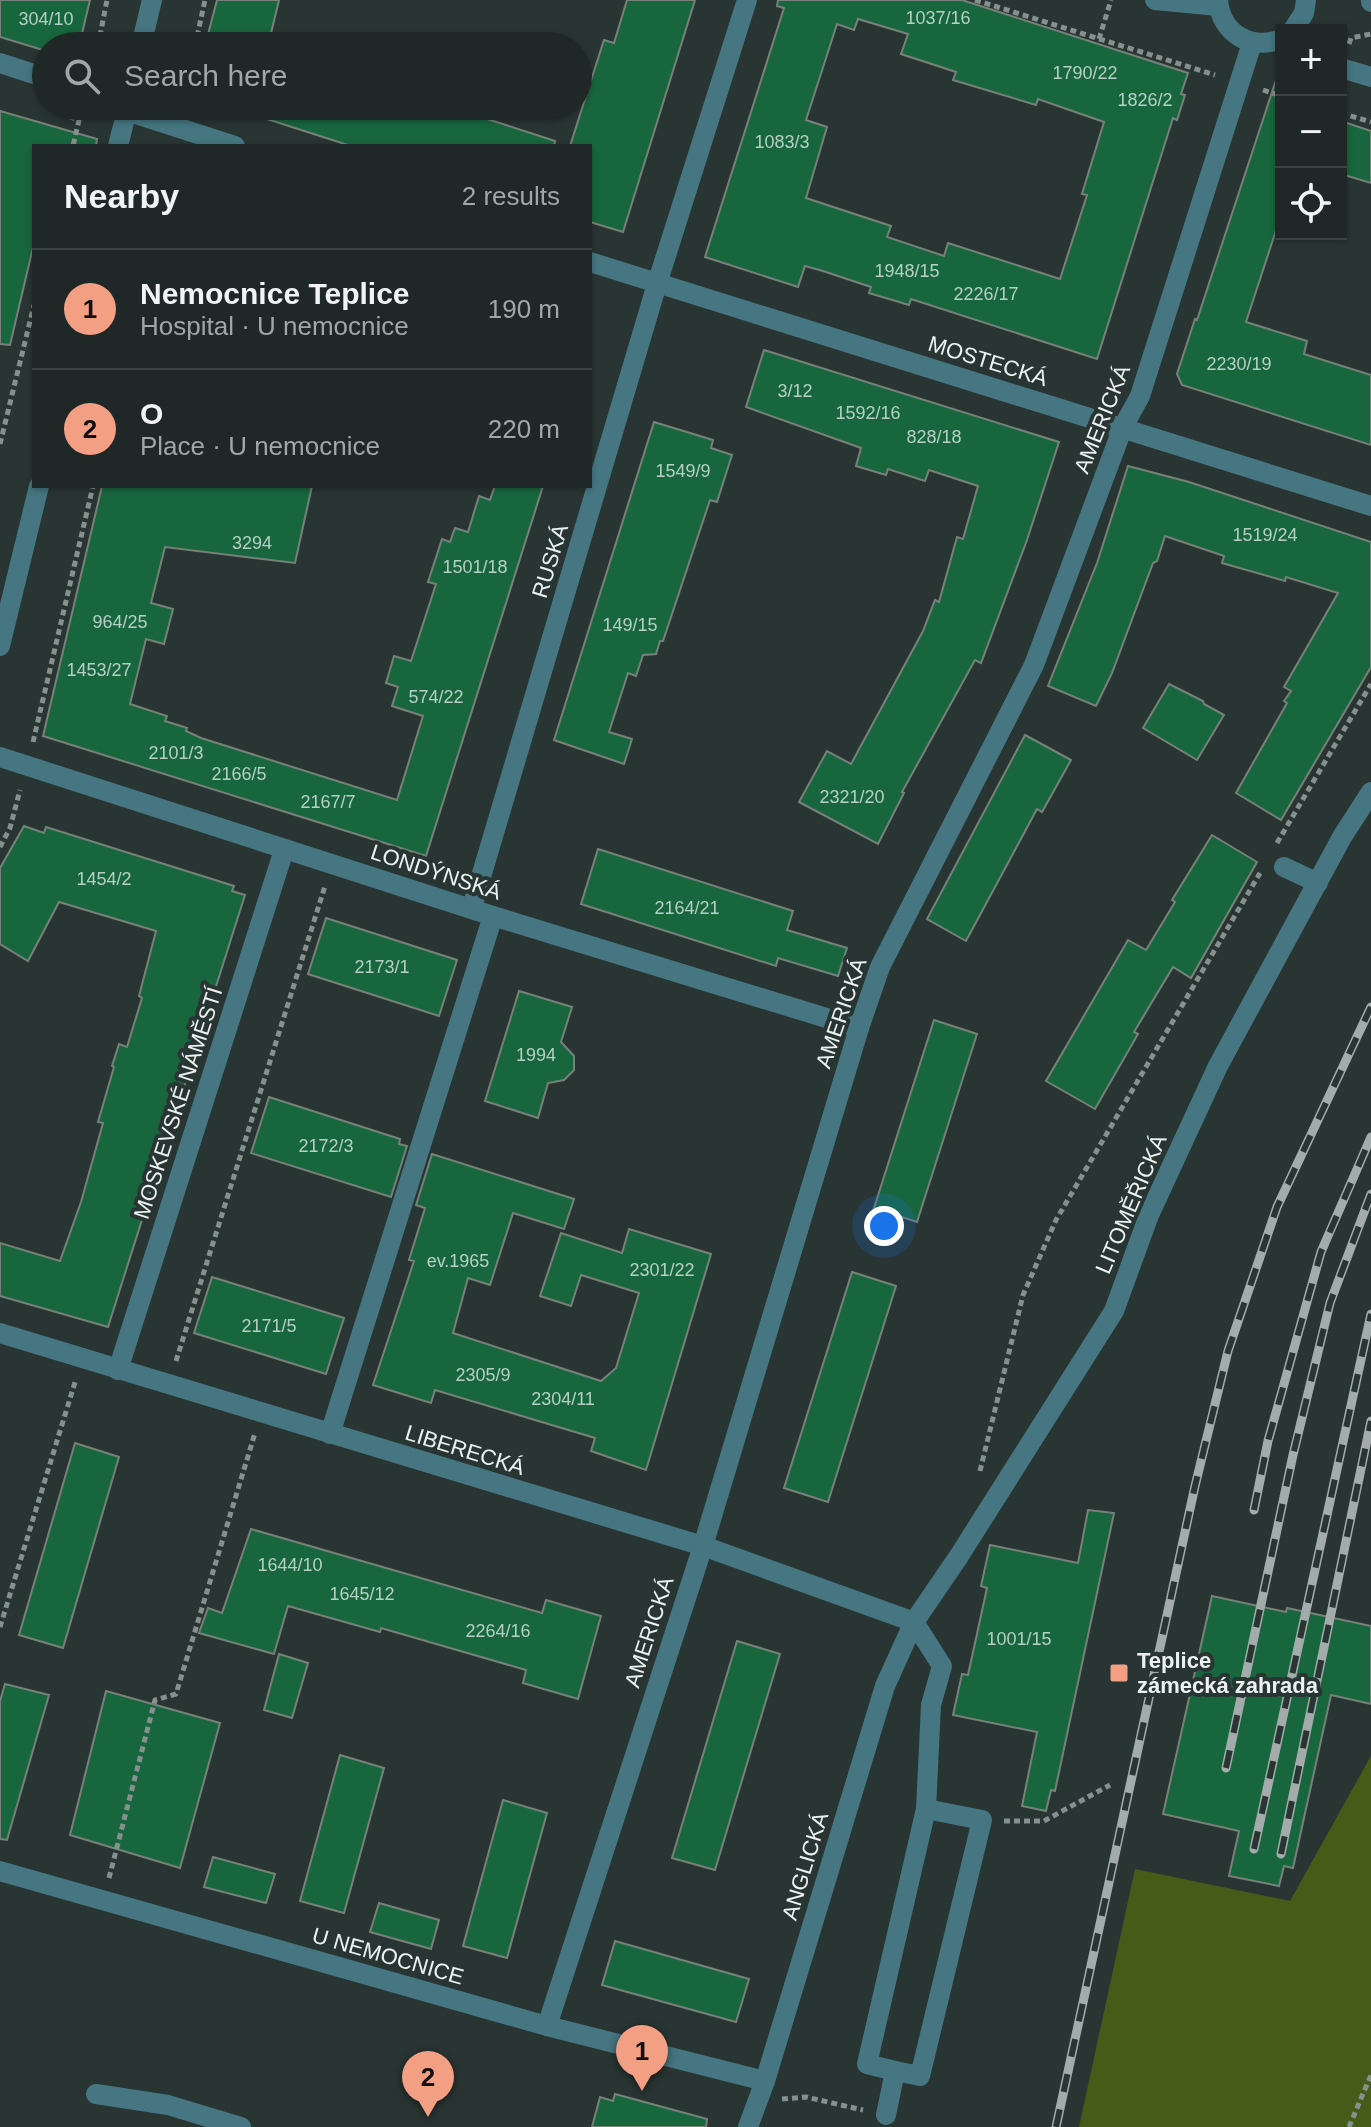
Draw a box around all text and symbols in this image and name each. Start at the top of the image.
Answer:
house number: 1037/16 [905,8,971,28]
house number: 304/10 [18,9,74,29]
map controls [1275,24,1347,240]
button: + [1275,24,1347,96]
search box [32,32,592,120]
icon: search [60,54,104,98]
text: Search here [124,59,287,92]
house number: 1790/22 [1052,63,1118,83]
house number: 1826/2 [1117,90,1173,110]
button: − [1275,96,1347,168]
house number: 1083/3 [754,132,810,152]
button: locate [1275,168,1347,240]
text: Nearby [64,177,179,215]
text: 2 results [462,181,560,211]
house number: 1948/15 [874,261,940,281]
text: Nemocnice Teplice [140,277,410,310]
house number: 2226/17 [953,284,1019,304]
text: 1 [83,294,97,324]
text: 190 m [488,294,560,324]
text: Hospital · U nemocnice [140,311,409,341]
street label: MOSTECKÁ [925,331,1051,391]
house number: 2230/19 [1206,354,1272,374]
street label: AMERICKÁ [1069,361,1135,477]
house number: 3/12 [777,381,813,401]
text: O [140,397,163,430]
house number: 1592/16 [835,403,901,423]
text: 2 [83,414,97,444]
text: 220 m [488,414,560,444]
house number: 828/18 [906,427,962,447]
text: Place · U nemocnice [140,431,380,461]
house number: 1549/9 [655,461,711,481]
street label: RUSKÁ [527,521,573,601]
house number: 1519/24 [1232,525,1298,545]
house number: 3294 [232,533,272,553]
house number: 1501/18 [442,557,508,577]
house number: 964/25 [92,612,148,632]
house number: 149/15 [602,615,658,635]
house number: 1453/27 [66,660,132,680]
house number: 574/22 [408,687,464,707]
house number: 2101/3 [148,743,204,763]
house number: 2166/5 [211,764,267,784]
house number: 2321/20 [819,787,885,807]
house number: 2167/7 [300,792,356,812]
street label: LONDÝNSKÁ [368,839,505,905]
house number: 1454/2 [76,869,132,889]
house number: 2164/21 [654,898,720,918]
street label: AMERICKÁ [810,954,872,1071]
house number: 2173/1 [354,957,410,977]
street label: MOSKEVSKÉ NÁMĚSTÍ [129,983,228,1222]
house number: 1994 [516,1045,556,1065]
street label: LITOMĚŘICKÁ [1090,1130,1172,1277]
house number: 2172/3 [298,1136,354,1156]
your location [864,1206,904,1246]
house number: ev.1965 [427,1251,489,1271]
house number: 2301/22 [629,1260,695,1280]
house number: 2171/5 [241,1316,297,1336]
house number: 2305/9 [455,1365,511,1385]
house number: 2304/11 [531,1389,595,1409]
street label: LIBERECKÁ [402,1420,528,1480]
house number: 1644/10 [257,1555,323,1575]
street label: AMERICKÁ [619,1573,679,1691]
house number: 1645/12 [329,1584,395,1604]
house number: 2264/16 [465,1621,531,1641]
house number: 1001/15 [986,1629,1052,1649]
place label: Teplice zámecká zahrada [1137,1648,1319,1698]
marker: Teplice zámecká zahrada [1108,1662,1130,1684]
street label: ANGLICKÁ [777,1809,833,1923]
street label: U NEMOCNICE [309,1922,467,1990]
pin: 1 [616,2025,668,2091]
pin: 2 [402,2051,454,2117]

